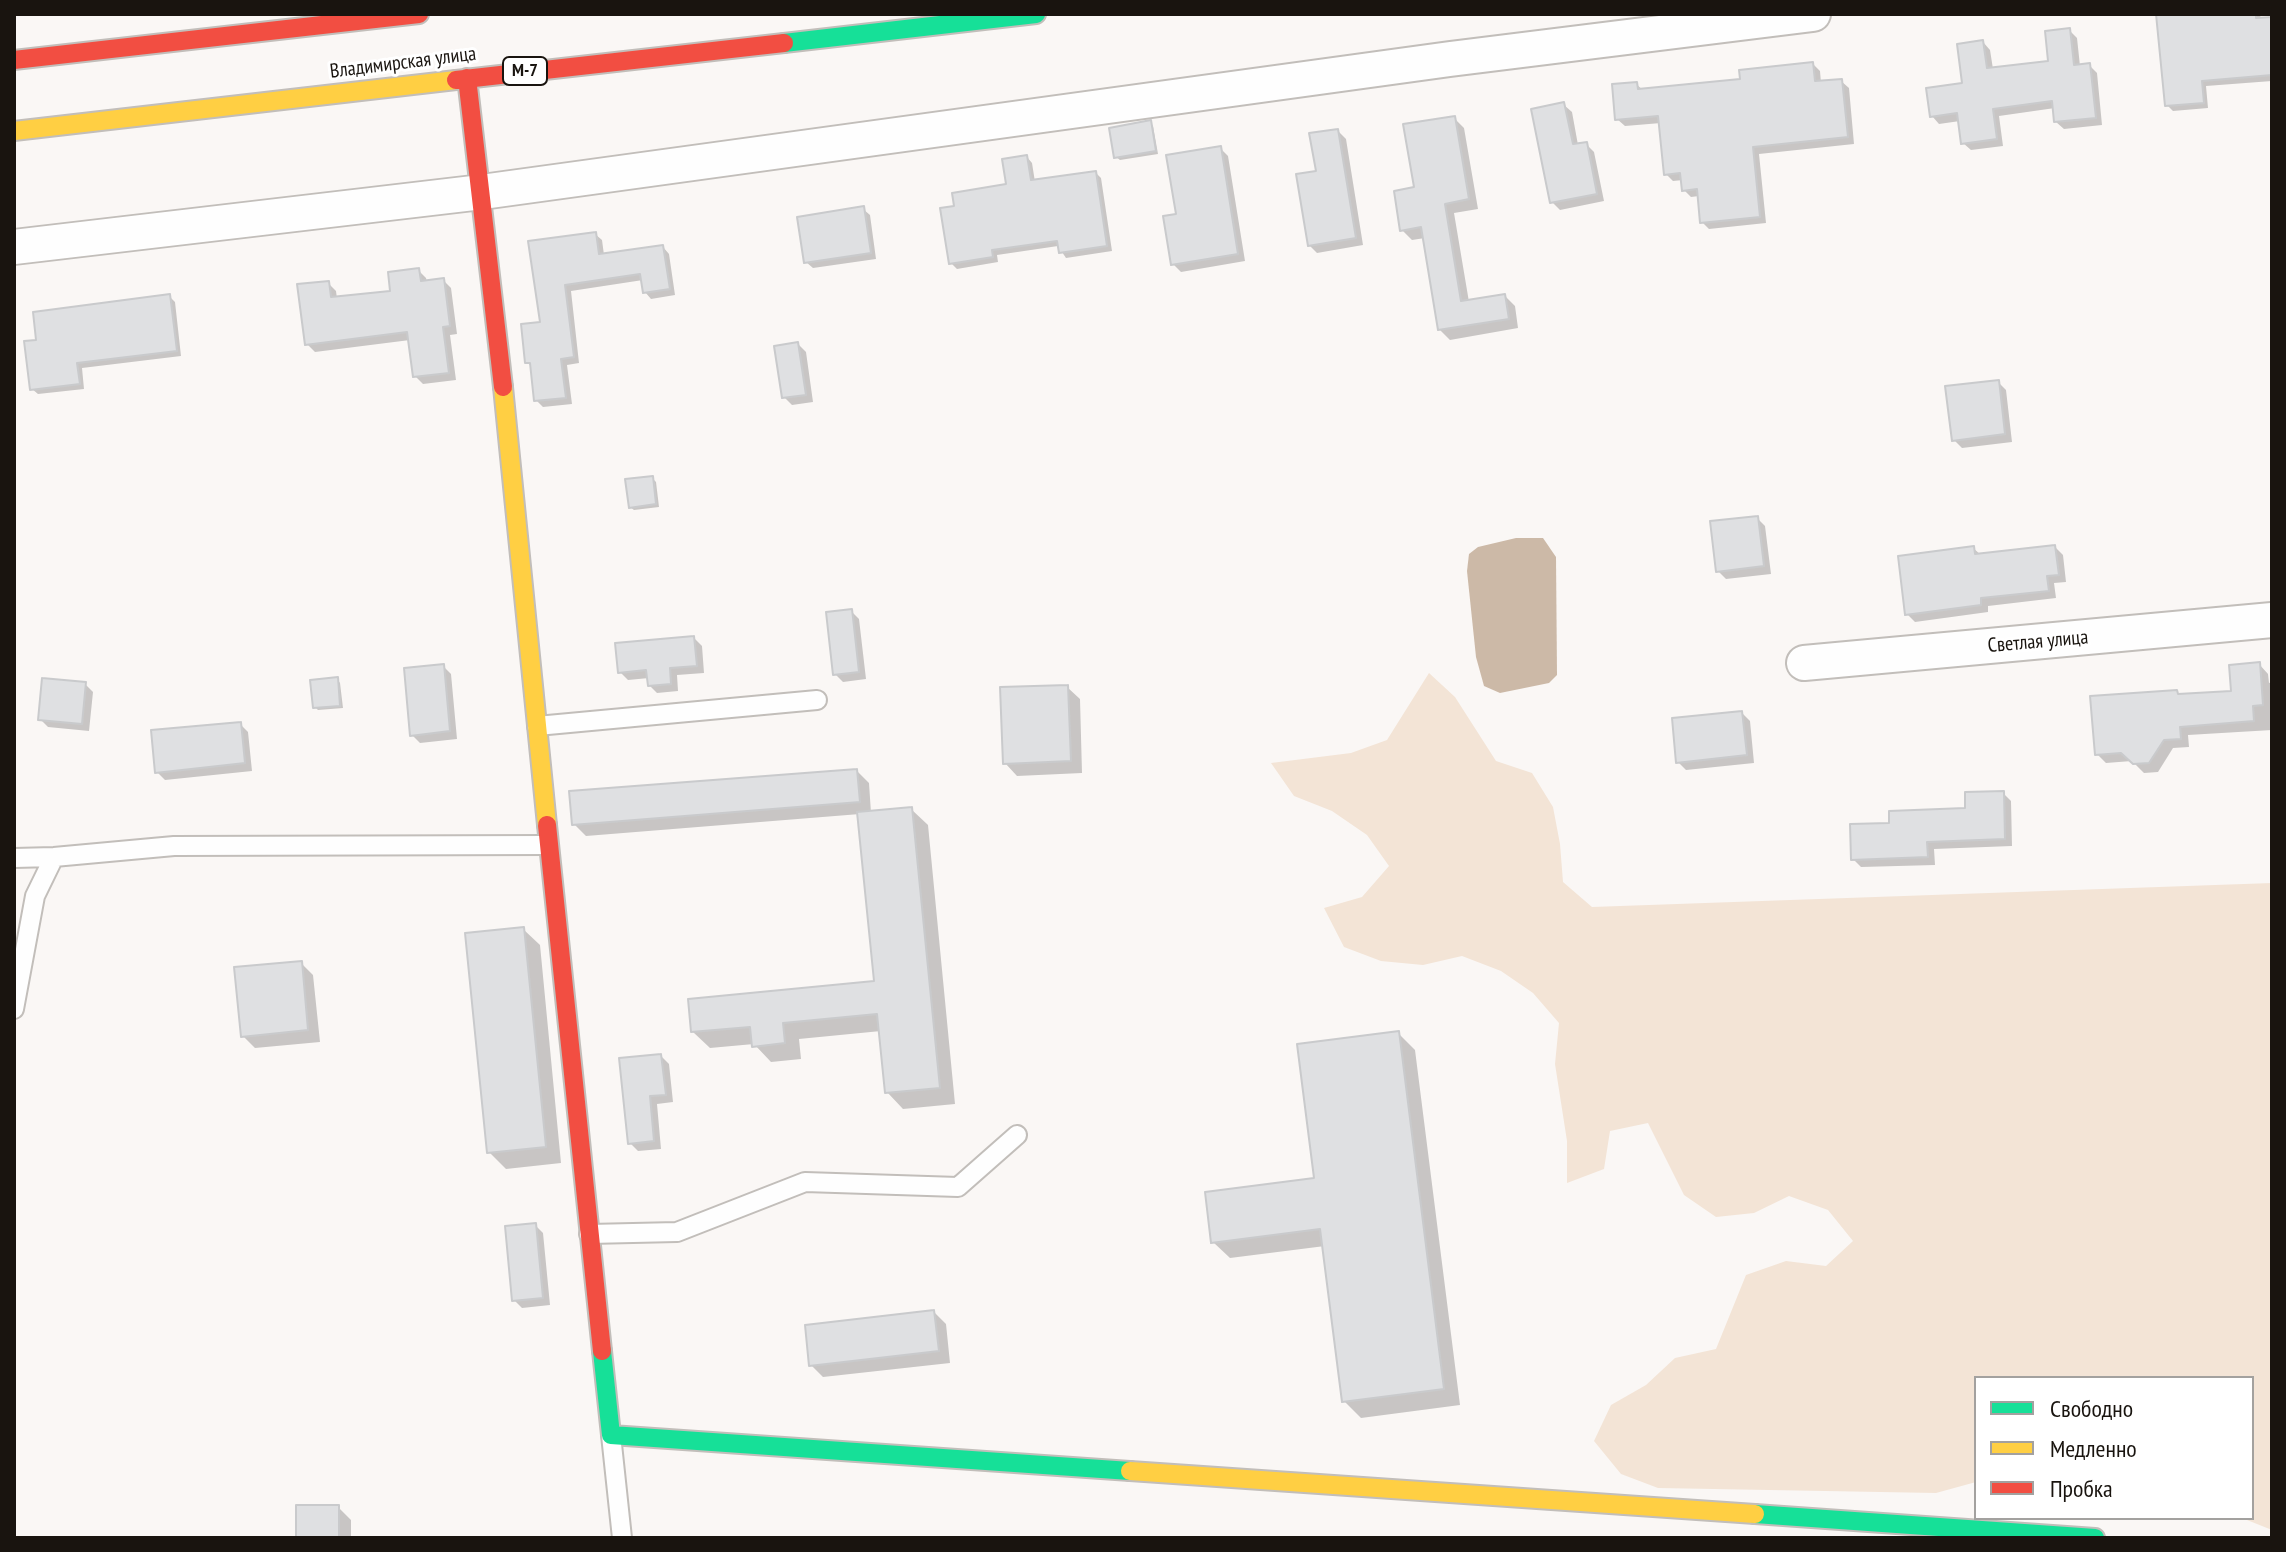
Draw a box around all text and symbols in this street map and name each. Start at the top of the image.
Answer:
street label: Владимирская улица [329,42,477,84]
road number: М-7 [503,57,547,85]
street label: Светлая улица [1987,626,2089,658]
legend [1974,1376,2254,1520]
text: Свободно [2050,1393,2133,1424]
text: Медленно [2050,1433,2137,1464]
text: Пробка [2050,1473,2113,1504]

